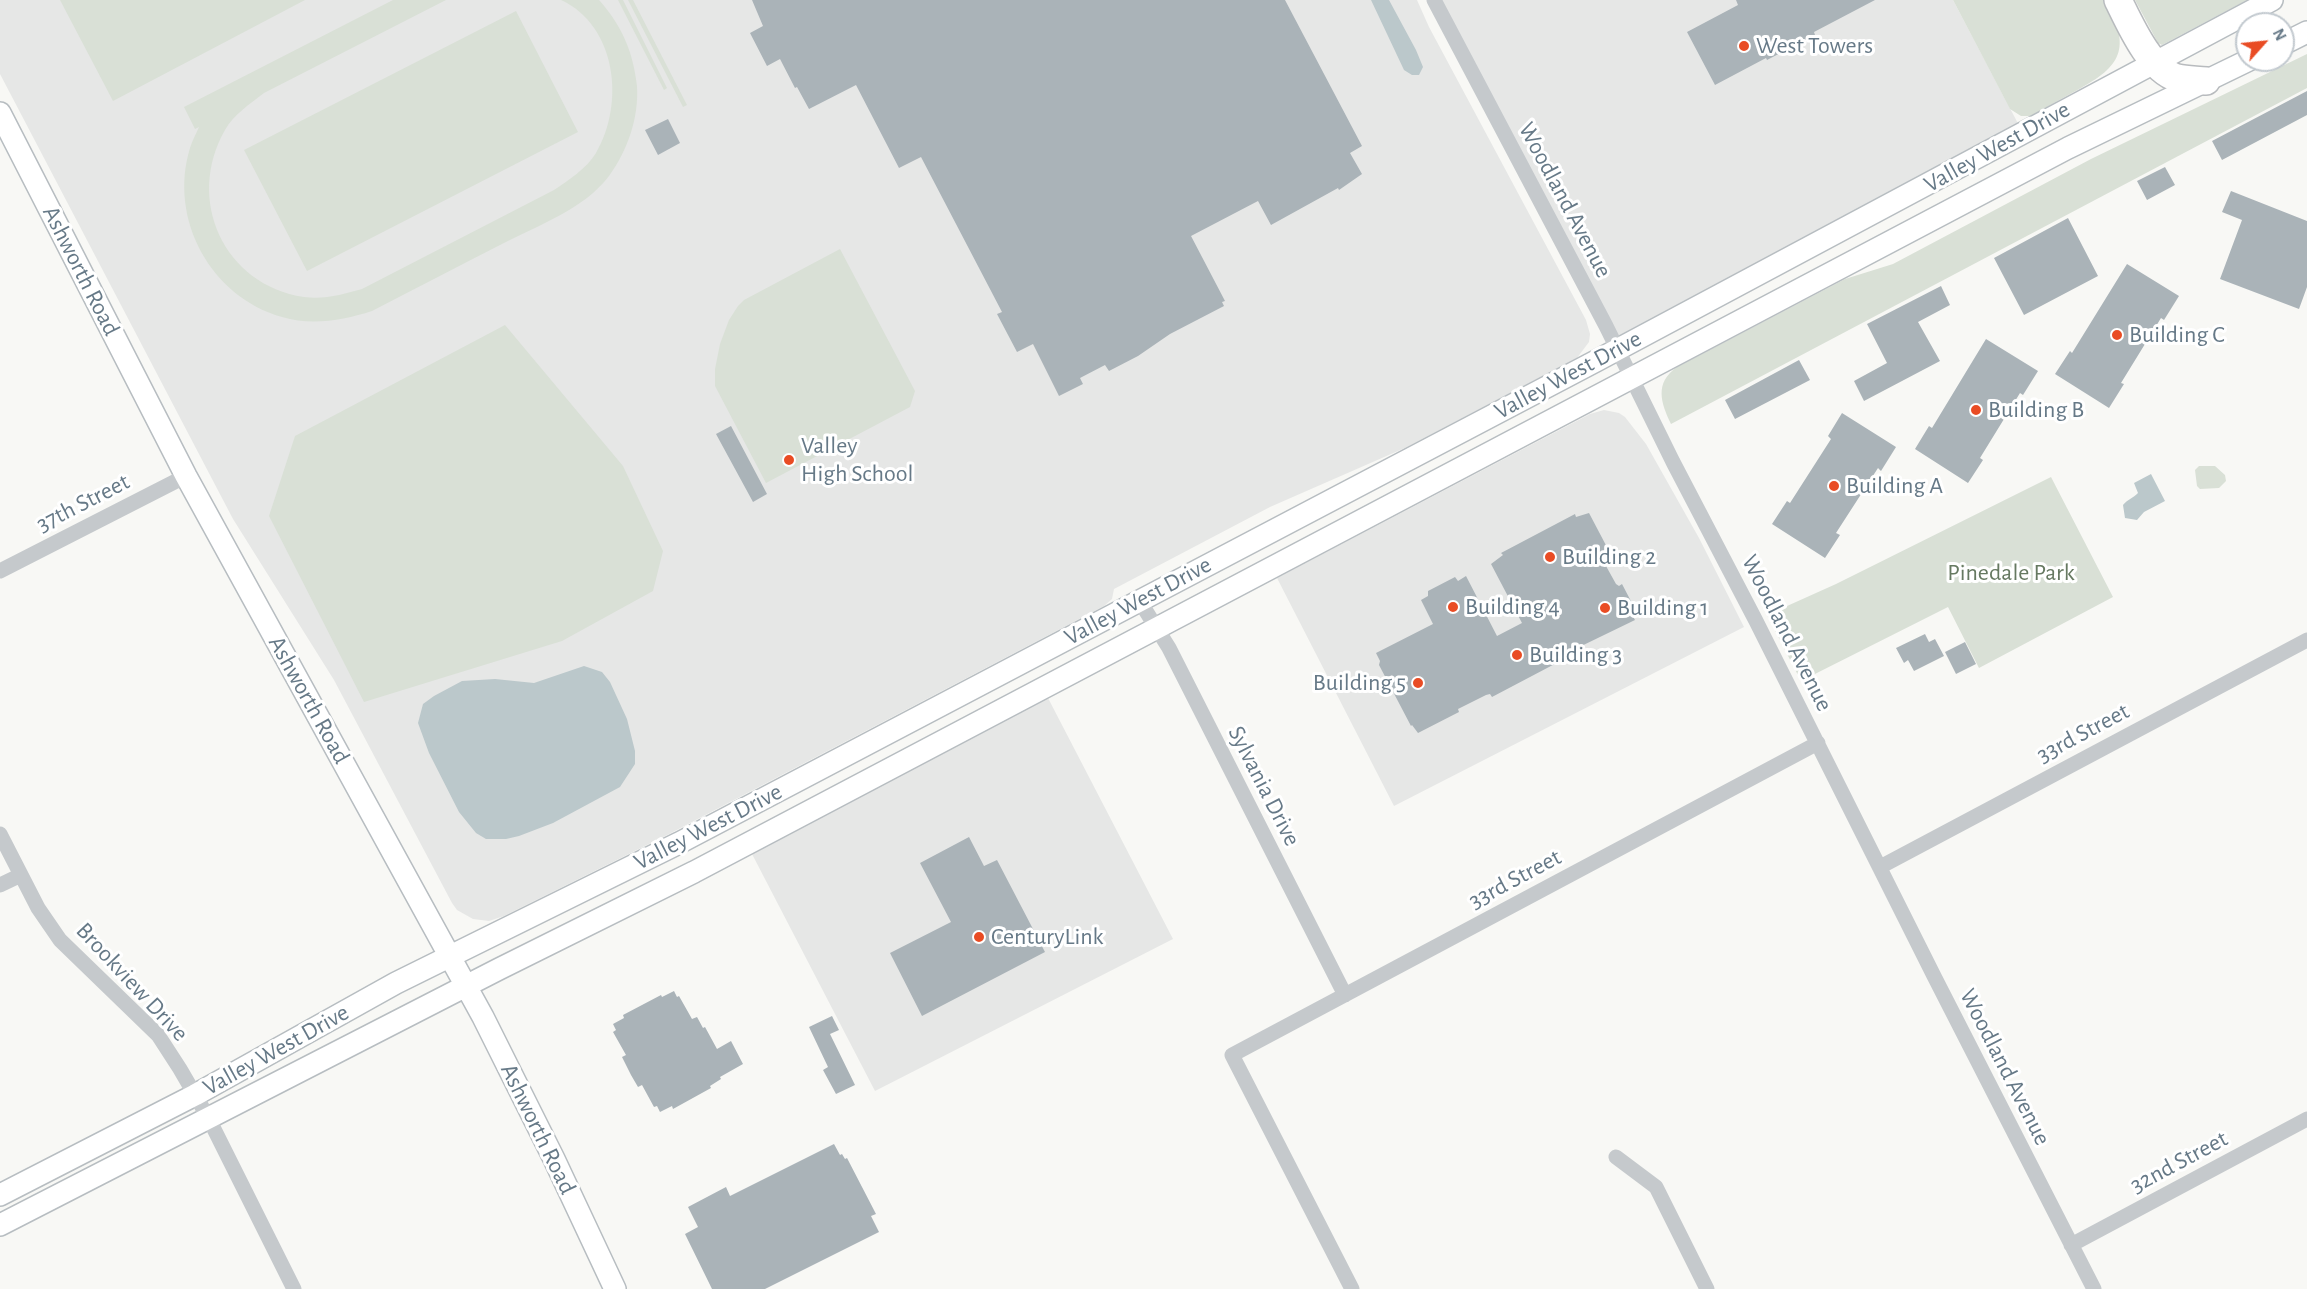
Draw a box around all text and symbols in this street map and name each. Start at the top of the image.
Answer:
north arrow [2235,12,2295,72]
text: N [2270,26,2289,43]
place label: West Towers [1756,32,1873,60]
marker: West Towers [1737,39,1751,53]
street label: Valley West Drive [1919,95,2075,199]
street label: Woodland Avenue [1512,117,1618,283]
street label: Ashworth Road [36,201,126,341]
place label: Building C [2129,321,2225,349]
street label: Valley West Drive [1490,324,1646,426]
marker: Building C [2110,328,2124,342]
place label: Building B [1988,396,2084,424]
marker: Building B [1969,403,1983,417]
place label: Valley High School [801,432,913,488]
marker: Valley High School [782,453,796,467]
street label: 37th Street [32,467,134,539]
place label: Building A [1846,472,1943,500]
marker: Building A [1827,479,1841,493]
place label: Building 2 [1562,543,1656,571]
street label: Valley West Drive [1060,550,1216,652]
marker: Building 2 [1543,550,1557,564]
street label: Woodland Avenue [1735,550,1839,716]
park label: Pinedale Park [1947,559,2075,587]
place label: Building 4 [1465,593,1560,621]
place label: Building 1 [1617,594,1708,622]
marker: Building 4 [1446,600,1460,614]
marker: Building 1 [1598,601,1612,615]
street label: Ashworth Road [262,631,356,769]
place label: Building 3 [1529,641,1622,669]
marker: Building 3 [1510,648,1524,662]
place label: Building 5 [1313,669,1406,697]
marker: Building 5 [1411,676,1425,690]
street label: 33rd Street [2032,697,2134,769]
street label: Sylvania Drive [1221,721,1307,851]
street label: Valley West Drive [629,777,787,877]
street label: 33rd Street [1464,843,1566,915]
street label: Brookview Drive [70,917,194,1047]
place label: CenturyLink [991,923,1104,951]
marker: CenturyLink [972,930,986,944]
street label: Woodland Avenue [1953,984,2057,1150]
street label: Valley West Drive [198,998,354,1102]
street label: Ashworth Road [494,1059,582,1199]
street label: 32nd Street [2125,1124,2233,1200]

